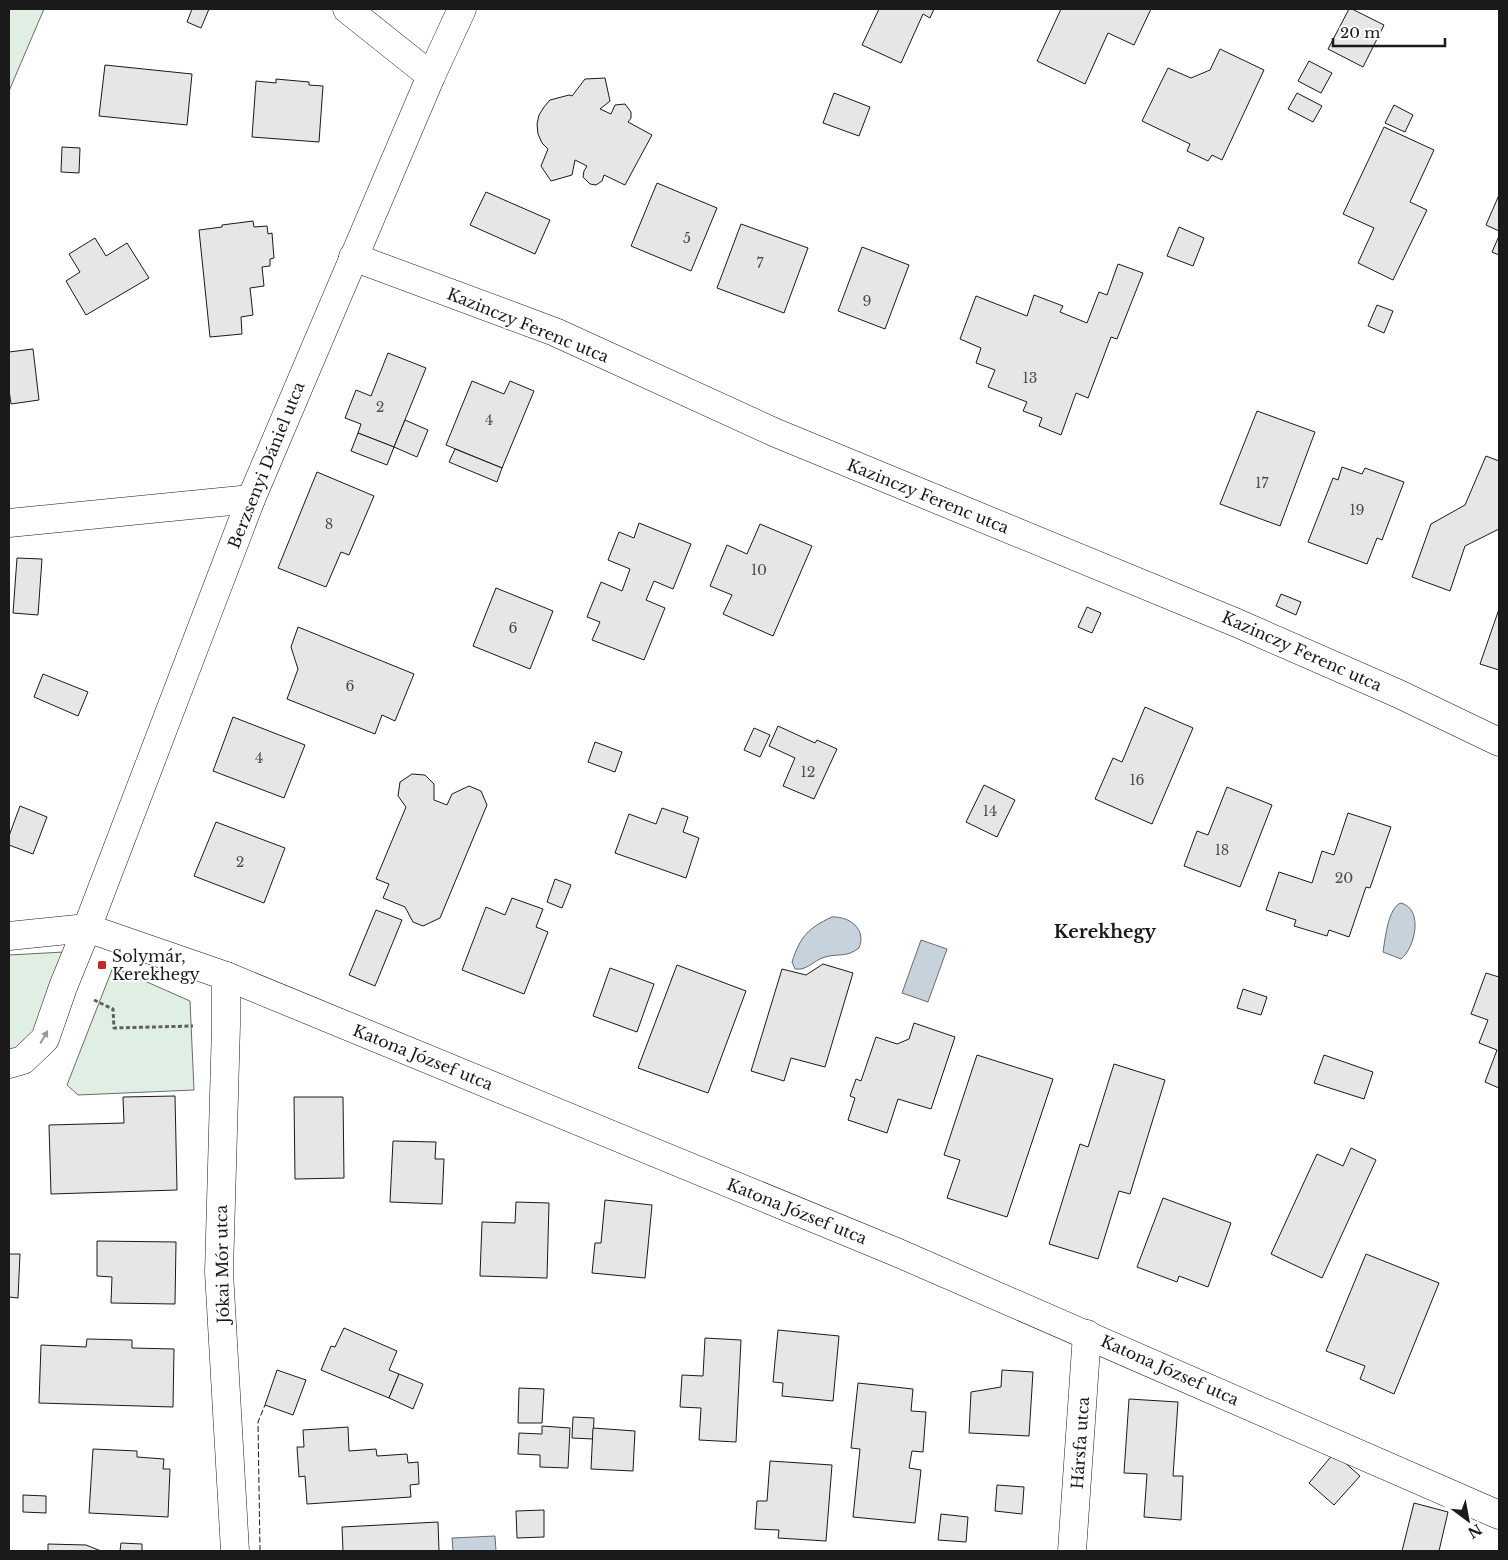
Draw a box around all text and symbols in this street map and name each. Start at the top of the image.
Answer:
scale bar [1333,15,1446,47]
text: 20 m [1340,23,1380,42]
house number: 5 [683,229,691,247]
house number: 7 [756,254,764,272]
street label: Kazinczy Ferenc utca [444,283,612,367]
house number: 9 [862,292,872,310]
house number: 13 [1023,369,1037,387]
street label: Berzsenyi Dániel utca [223,379,309,551]
house number: 2 [376,398,384,416]
house number: 4 [485,411,493,429]
street label: Kazinczy Ferenc utca [844,454,1012,538]
house number: 17 [1255,474,1270,492]
house number: 19 [1349,501,1365,519]
house number: 8 [325,515,333,533]
house number: 10 [751,561,767,579]
street label: Kazinczy Ferenc utca [1219,607,1385,695]
house number: 6 [508,619,518,637]
house number: 6 [345,677,355,695]
house number: 4 [255,749,263,767]
house number: 12 [801,763,815,781]
house number: 16 [1129,771,1145,789]
house number: 14 [983,802,997,820]
house number: 18 [1215,841,1229,859]
house number: 2 [236,853,244,871]
house number: 20 [1335,869,1353,887]
district label: Kerekhegy [1054,921,1157,943]
place label: Solymár, Kerekhegy [112,946,201,984]
marker: Solymár, Kerekhegy [96,959,108,971]
street label: Katona József utca [350,1020,496,1094]
one-way arrow [40,1029,48,1044]
street label: Katona József utca [724,1174,870,1248]
street label: Jókai Mór utca [211,1204,233,1325]
street label: Katona József utca [1098,1331,1242,1410]
street label: Hársfa utca [1067,1396,1093,1490]
north arrow [1443,1495,1493,1545]
text: N [1465,1520,1485,1542]

